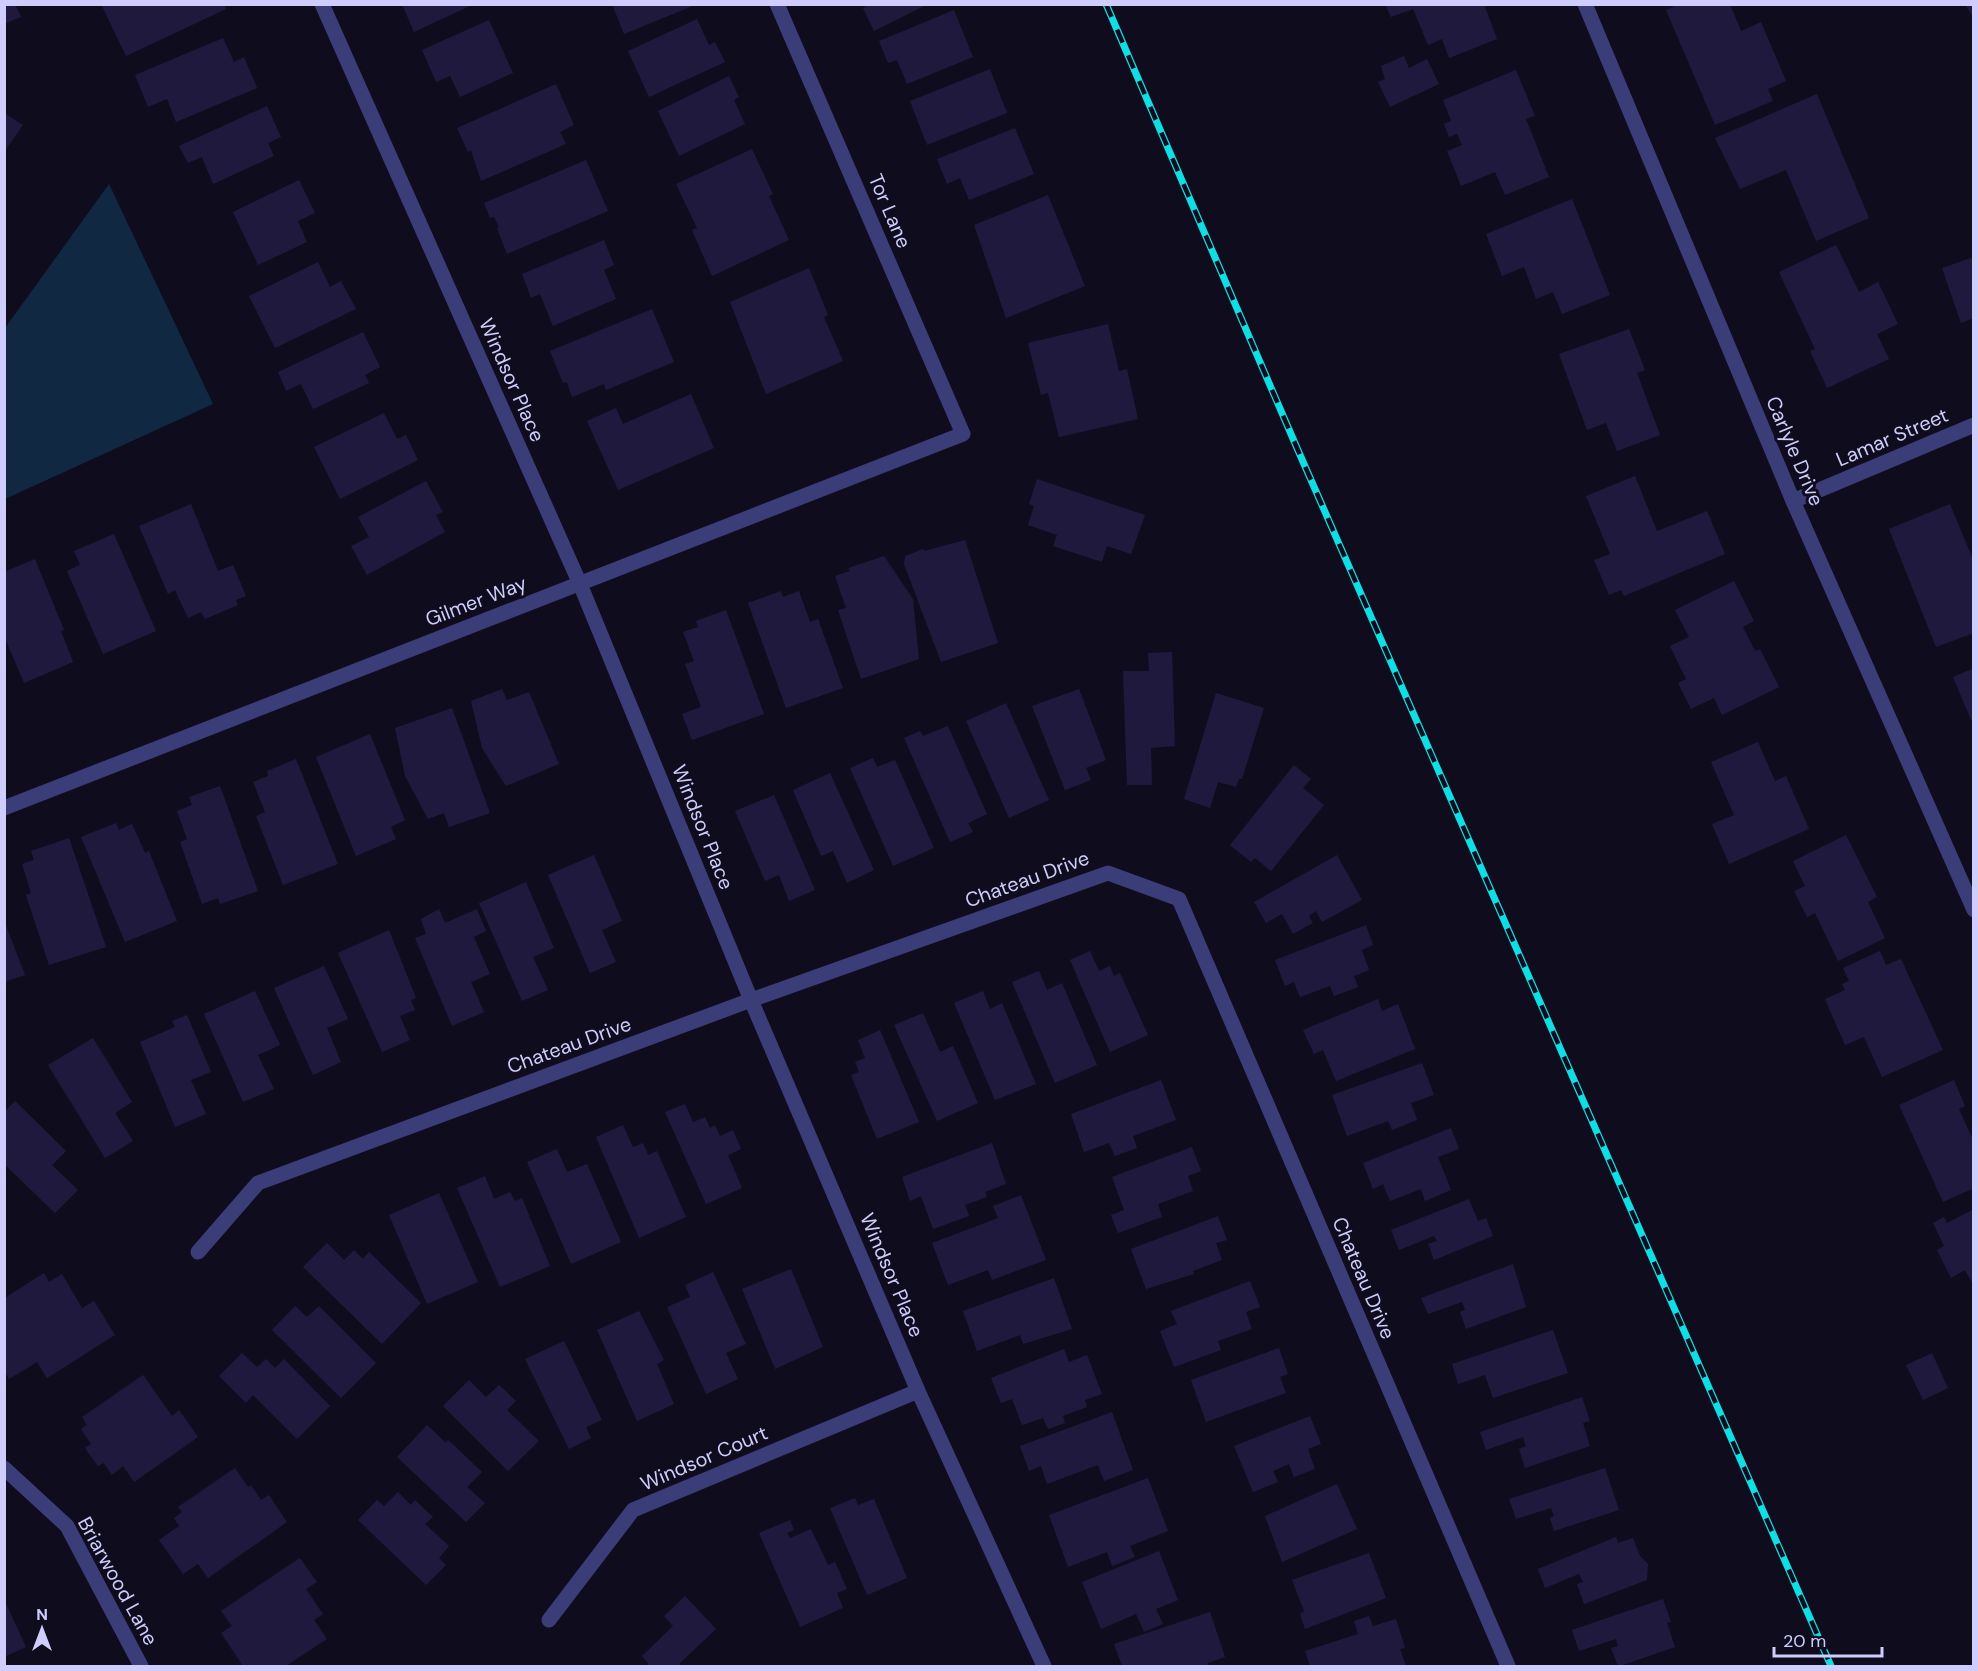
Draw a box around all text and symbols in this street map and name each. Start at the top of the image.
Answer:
street label: Tor Lane [863,170,917,252]
street label: Windsor Place [473,314,551,446]
street label: Carlyle Drive [1760,392,1830,510]
street label: Lamar Street [1832,402,1952,472]
street label: Gilmer Way [422,570,530,632]
street label: Windsor Place [666,761,740,893]
street label: Chateau Drive [961,844,1093,914]
street label: Chateau Drive [503,1010,635,1080]
street label: Windsor Place [854,1209,930,1341]
street label: Chateau Drive [1327,1213,1401,1343]
street label: Windsor Court [636,1419,772,1496]
street label: Briarwood Lane [72,1512,164,1650]
north arrow [12,1599,72,1659]
text: N [36,1604,48,1625]
scale bar [1774,1620,1882,1658]
text: 20 m [1783,1629,1826,1653]

